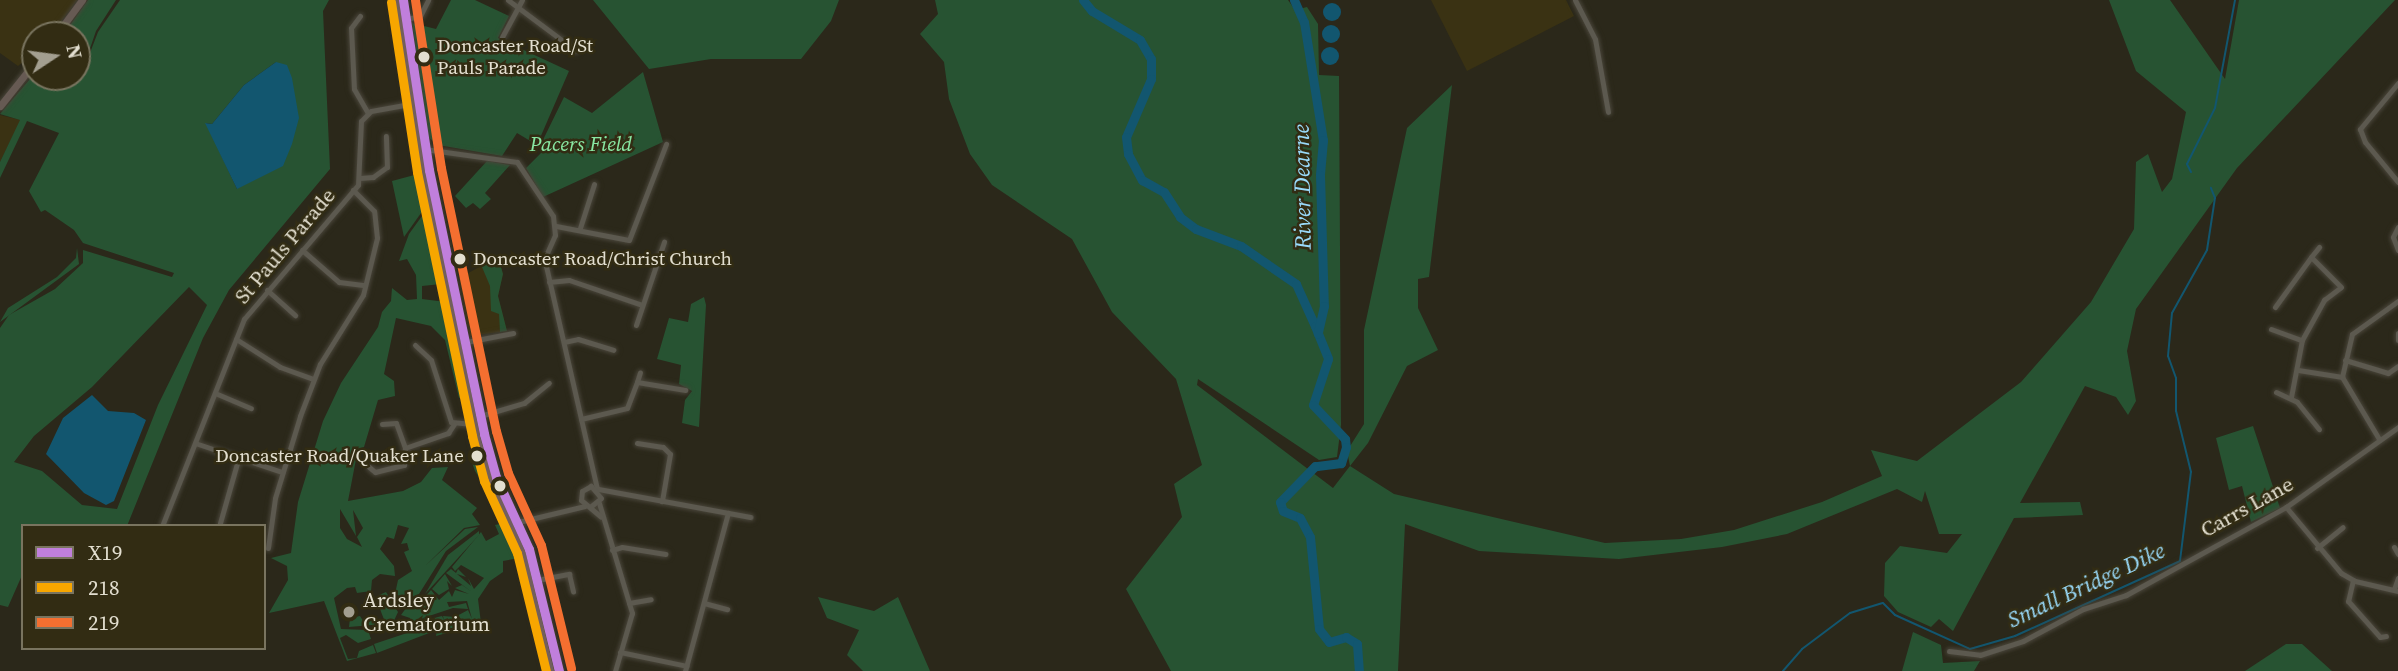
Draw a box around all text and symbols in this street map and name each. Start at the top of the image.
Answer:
north arrow [21,21,91,91]
place label: Doncaster Road/St Pauls Parade [437,35,593,79]
text: N [60,42,89,61]
marker: Doncaster Road/St Pauls Parade [417,50,431,64]
water label: River Dearne [1287,124,1317,250]
park label: Pacers Field [530,131,632,157]
street label: St Pauls Parade [229,183,341,309]
place label: Doncaster Road/Christ Church [473,248,732,270]
marker: Doncaster Road/Christ Church [453,252,467,266]
place label: Doncaster Road/Quaker Lane [215,445,464,467]
marker: Doncaster Road/Quaker Lane [470,449,484,463]
street label: Carrs Lane [2196,471,2298,543]
unlabelled marker [493,479,507,493]
legend [21,524,266,650]
water label: Small Bridge Dike [2003,536,2169,634]
text: X19 [88,538,123,567]
text: 218 [88,573,120,602]
place label: Ardsley Crematorium [363,587,490,637]
marker: Ardsley Crematorium [341,604,357,620]
text: 219 [88,608,120,637]

